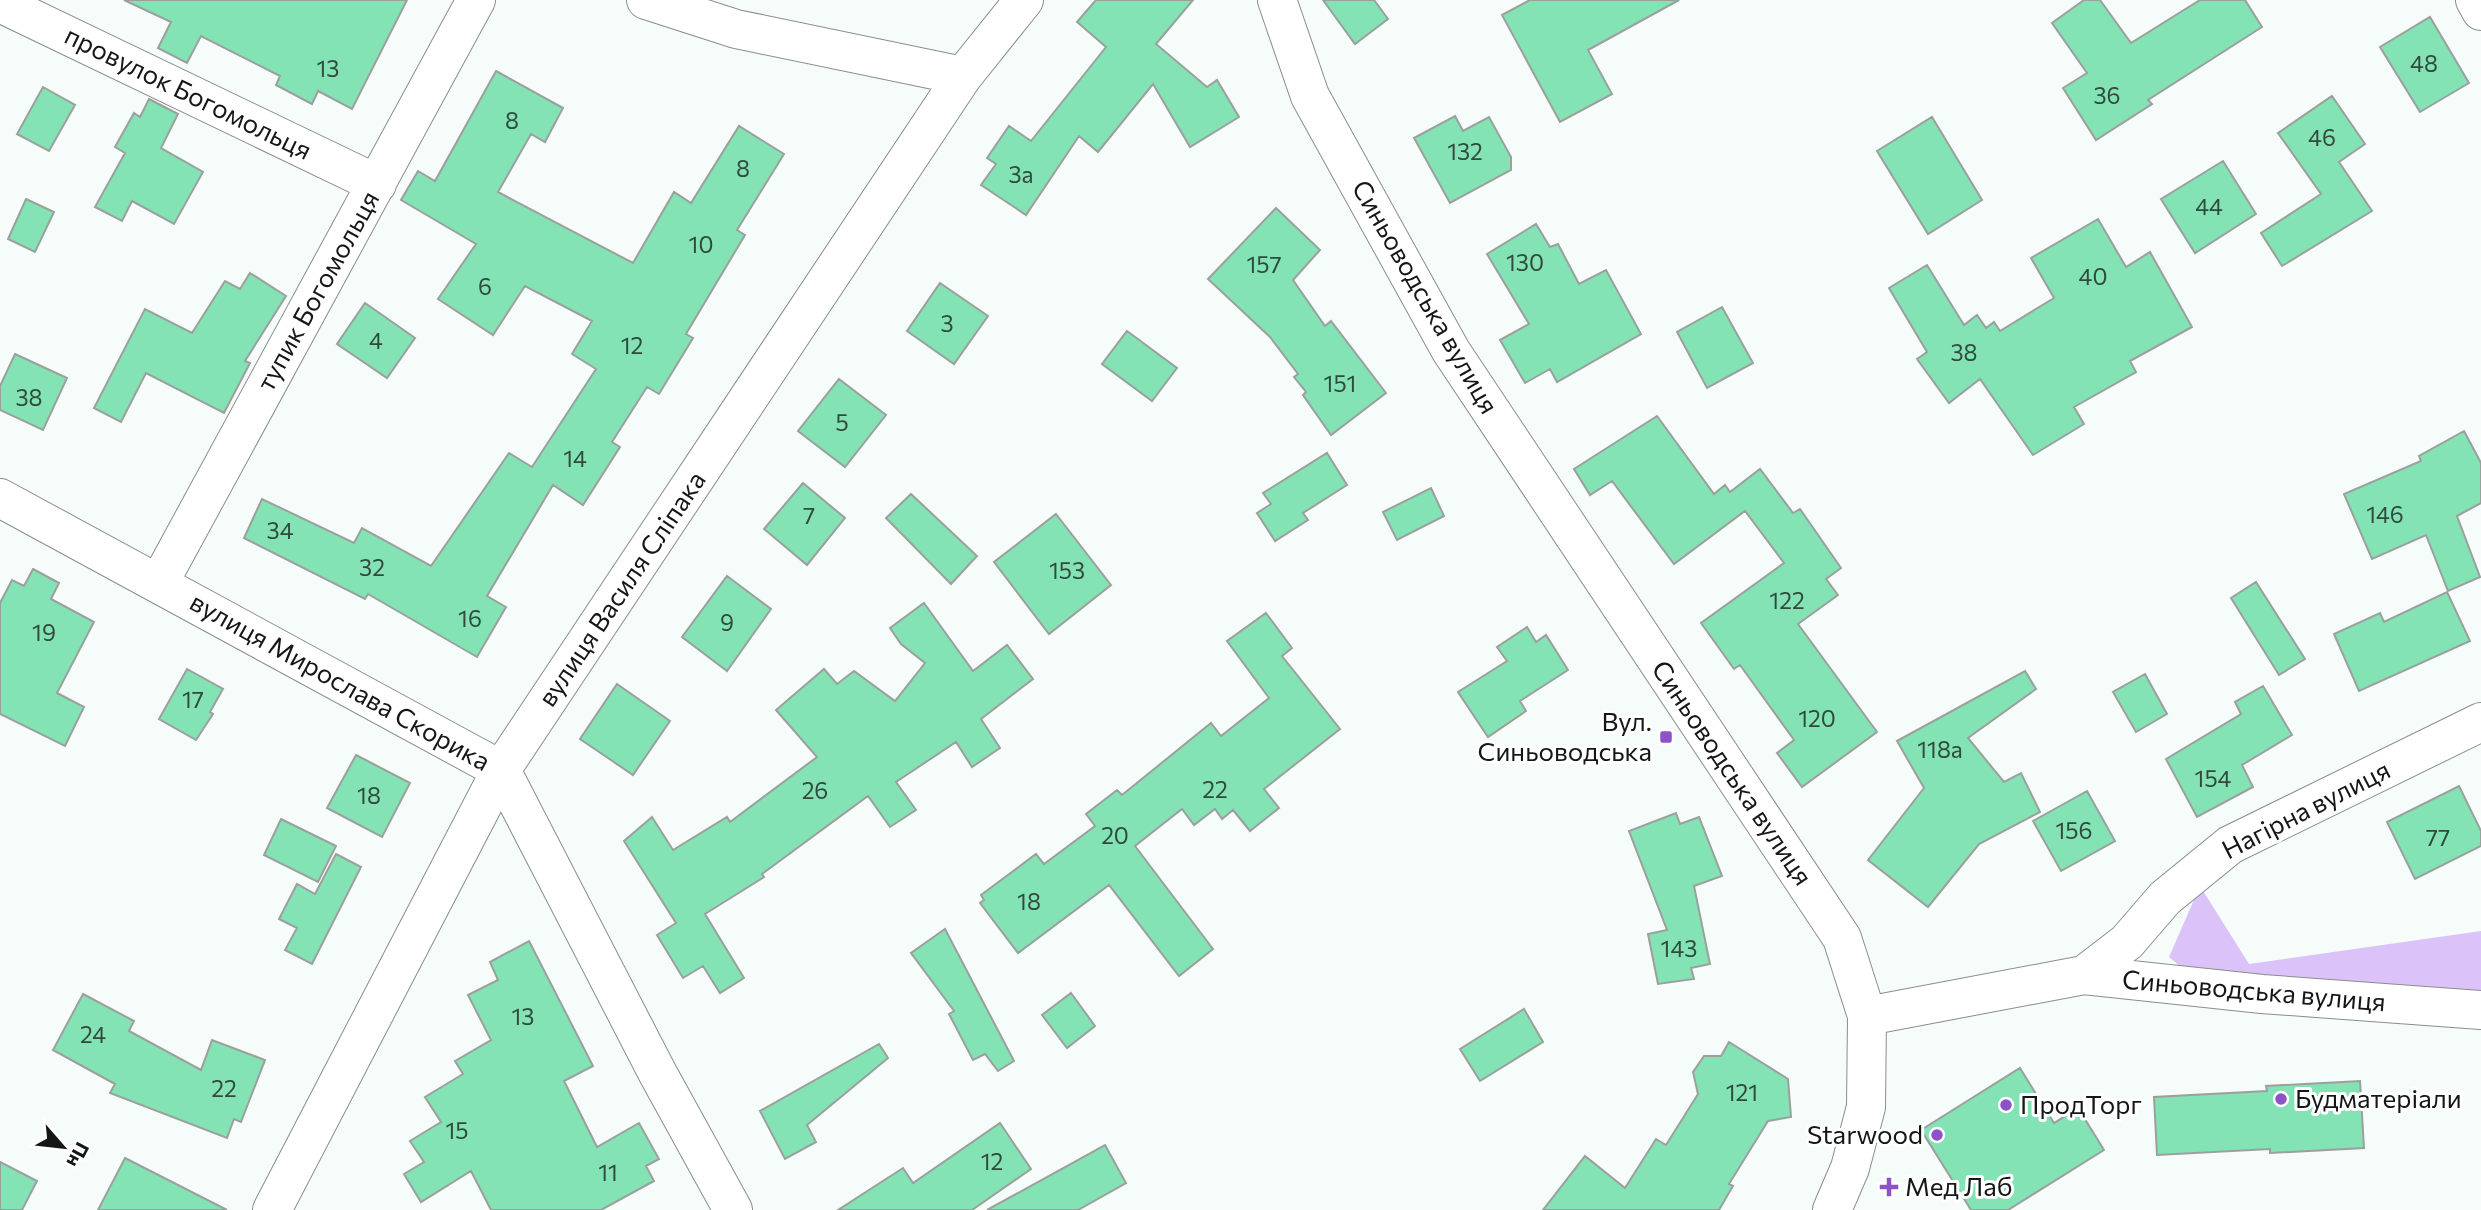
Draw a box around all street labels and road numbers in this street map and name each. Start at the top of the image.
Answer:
street label: провулок Богомольця [60,18,317,165]
street label: Синьоводська вулиця [1347,174,1506,418]
street label: тупик Богомольця [249,185,384,396]
street label: вулиця Василя Сліпака [530,465,711,712]
street label: вулиця Мирослава Скорика [185,585,496,776]
street label: Синьоводська вулиця [1646,654,1820,890]
street label: Нагірна вулиця [2216,753,2395,864]
street label: Синьоводська вулиця [2121,963,2387,1016]

